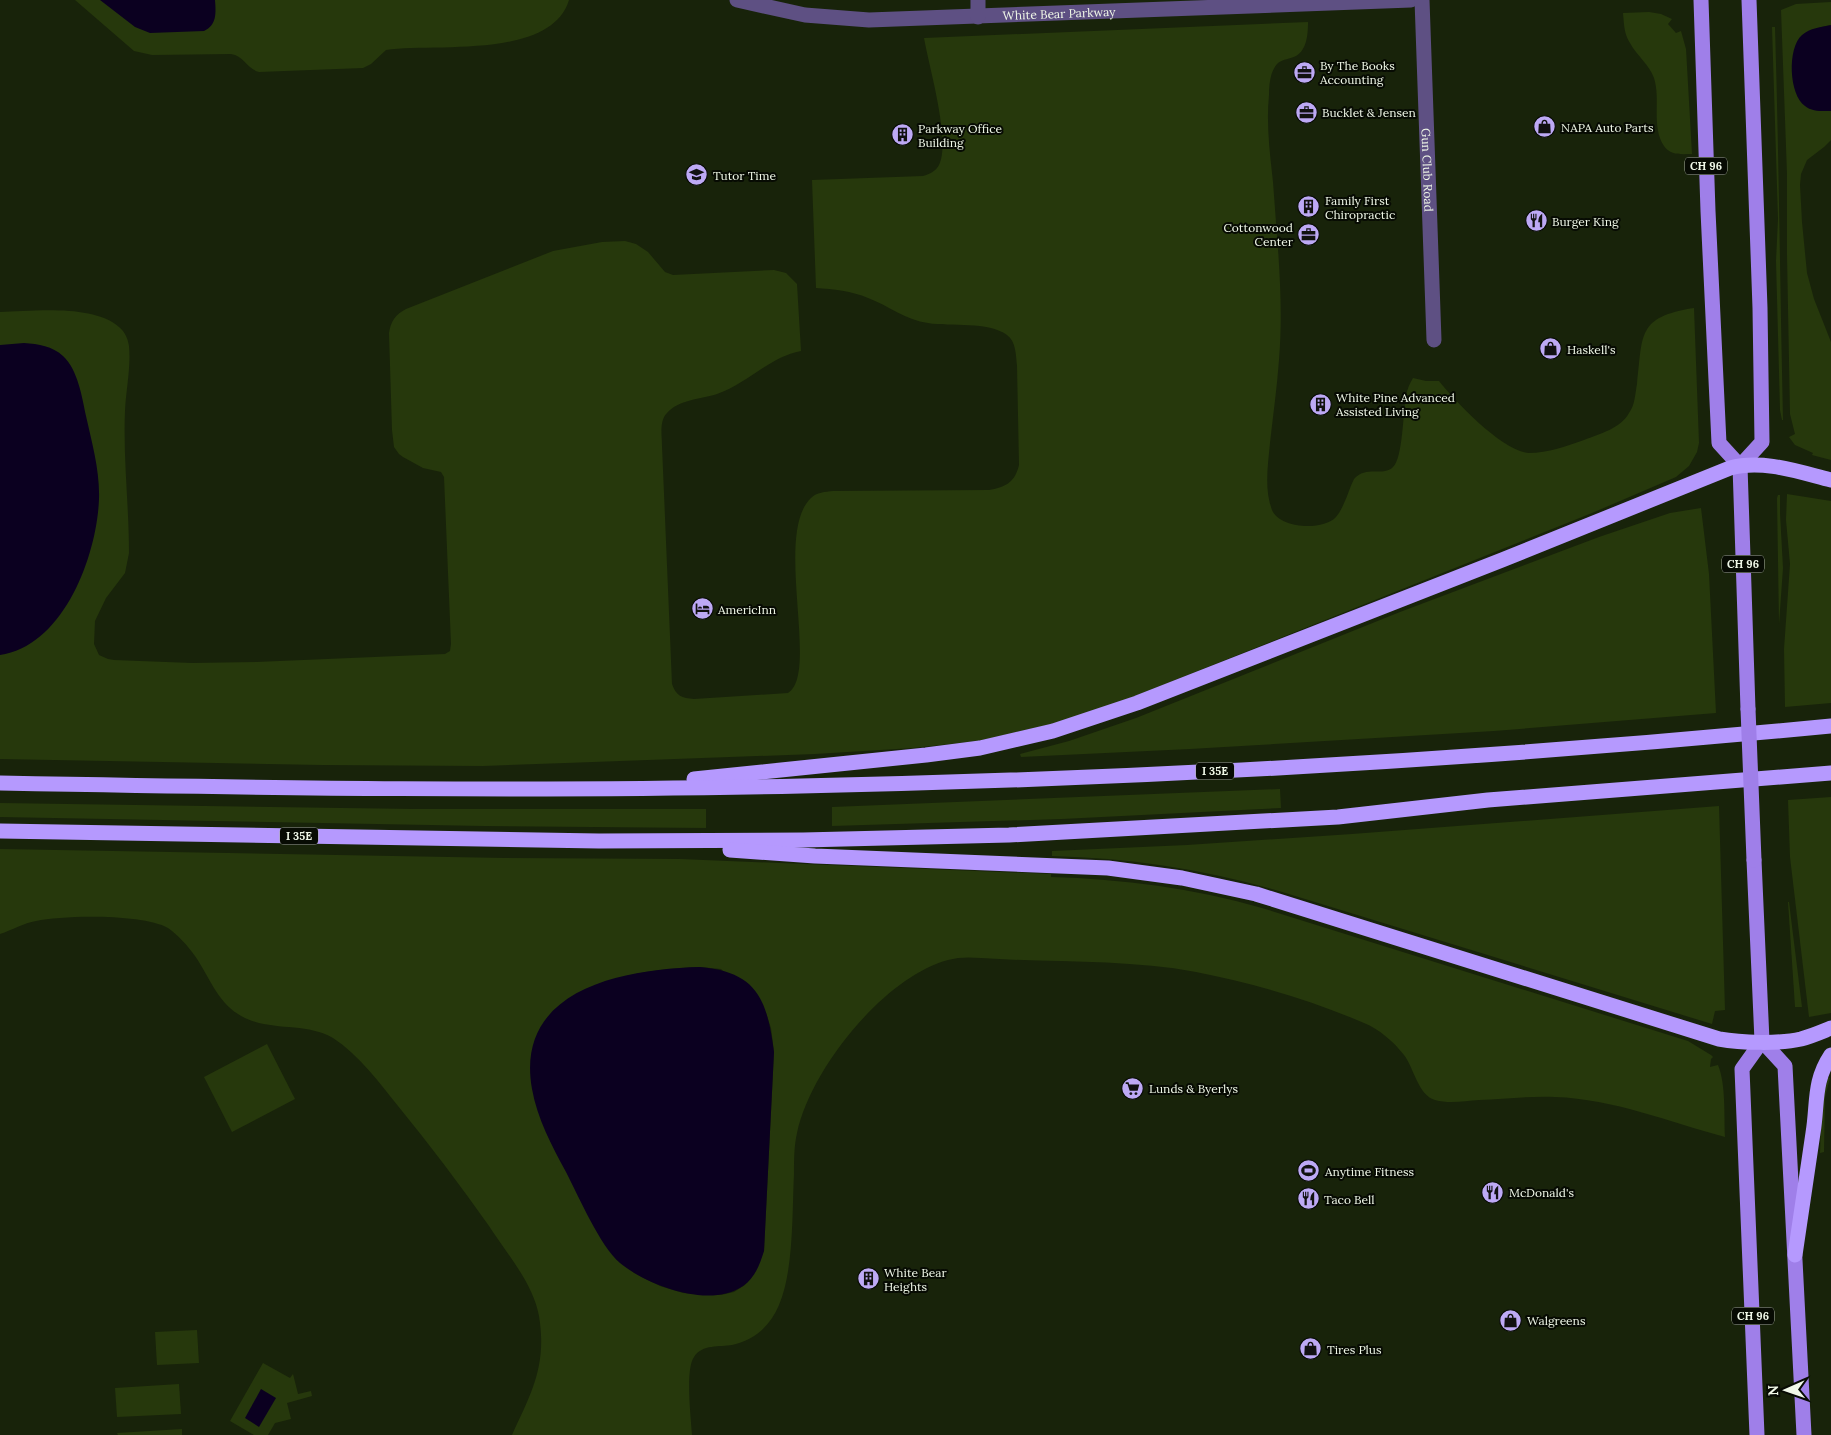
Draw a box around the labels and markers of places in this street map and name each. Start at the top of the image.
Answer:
place label: By The Books Accounting [1319,58,1395,87]
office icon: By The Books Accounting [1292,60,1316,84]
office icon: Bucklet & Jensen [1294,100,1318,124]
place label: Bucklet & Jensen [1322,105,1416,120]
shop icon: NAPA Auto Parts [1533,115,1557,139]
place label: NAPA Auto Parts [1561,120,1654,135]
place label: Parkway Office Building [918,121,1003,150]
building icon: Parkway Office Building [890,123,914,147]
school or university icon: Tutor Time [685,163,709,187]
place label: Tutor Time [713,168,776,183]
place label: Family First Chiropractic [1325,193,1395,222]
building icon: Family First Chiropractic [1297,195,1321,219]
restaurant icon: Burger King [1524,209,1548,233]
place label: Burger King [1552,214,1619,229]
place label: Cottonwood Center [1223,220,1294,249]
office icon: Cottonwood Center [1297,222,1321,246]
shop icon: Haskell's [1539,337,1563,361]
place label: Haskell's [1567,342,1616,357]
place label: White Pine Advanced Assisted Living [1335,390,1455,419]
building icon: White Pine Advanced Assisted Living [1308,392,1332,416]
hotel icon: AmericInn [690,597,714,621]
place label: AmericInn [717,602,776,617]
supermarket icon: Lunds & Byerlys [1121,1076,1145,1100]
place label: Lunds & Byerlys [1149,1081,1238,1096]
sports icon: Anytime Fitness [1297,1159,1321,1183]
place label: Anytime Fitness [1324,1164,1415,1179]
restaurant icon: McDonald's [1481,1180,1505,1204]
place label: McDonald's [1509,1185,1574,1200]
restaurant icon: Taco Bell [1296,1187,1320,1211]
place label: Taco Bell [1324,1192,1375,1207]
place label: White Bear Heights [884,1265,947,1294]
building icon: White Bear Heights [856,1267,880,1291]
shop icon: Walgreens [1499,1308,1523,1332]
place label: Walgreens [1527,1313,1586,1328]
shop icon: Tires Plus [1299,1337,1323,1361]
place label: Tires Plus [1327,1342,1382,1357]

